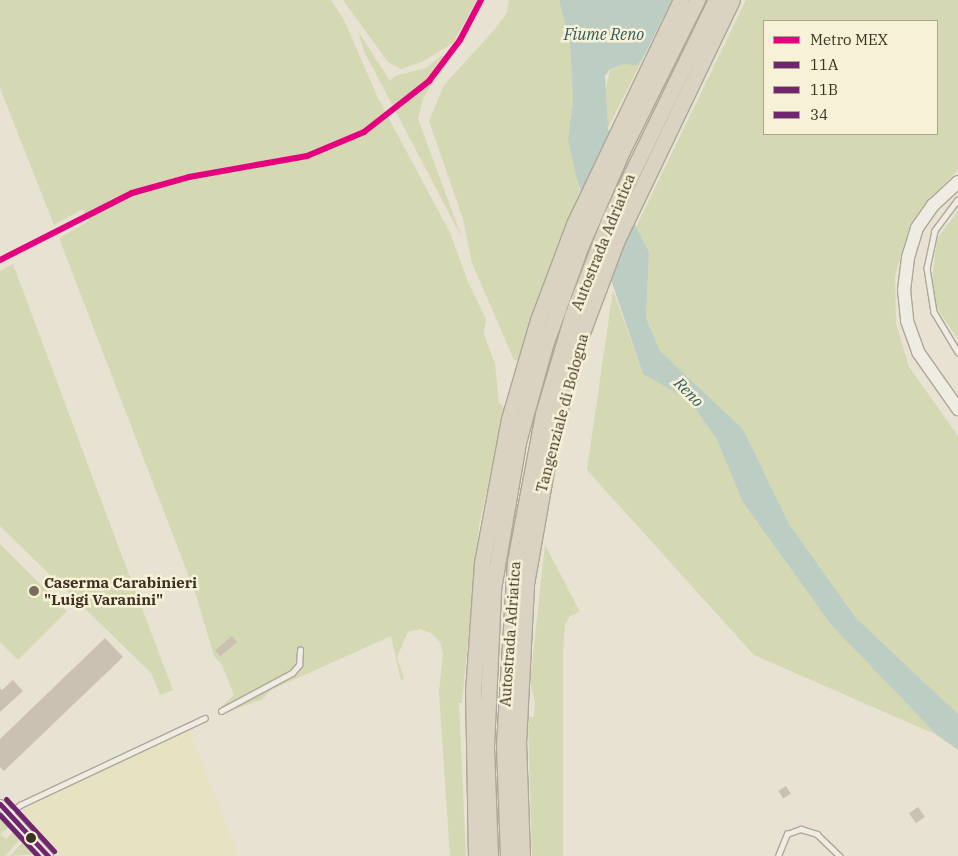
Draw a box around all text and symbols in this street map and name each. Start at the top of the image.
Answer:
legend [763,20,938,135]
water label: Fiume Reno [564,24,644,44]
text: Metro MEX [810,30,888,49]
text: 11A [810,55,838,74]
text: 11B [810,80,838,99]
text: 34 [810,105,828,124]
street label: Autostrada Adriatica [567,171,639,313]
street label: Tangenziale di Bologna [532,331,592,495]
water label: Reno [670,373,708,411]
street label: Autostrada Adriatica [496,561,524,707]
place label: Caserma Carabinieri "Luigi Varanini" [44,573,197,608]
marker: Caserma Carabinieri "Luigi Varanini" [28,585,40,597]
unlabelled marker [26,833,36,843]

